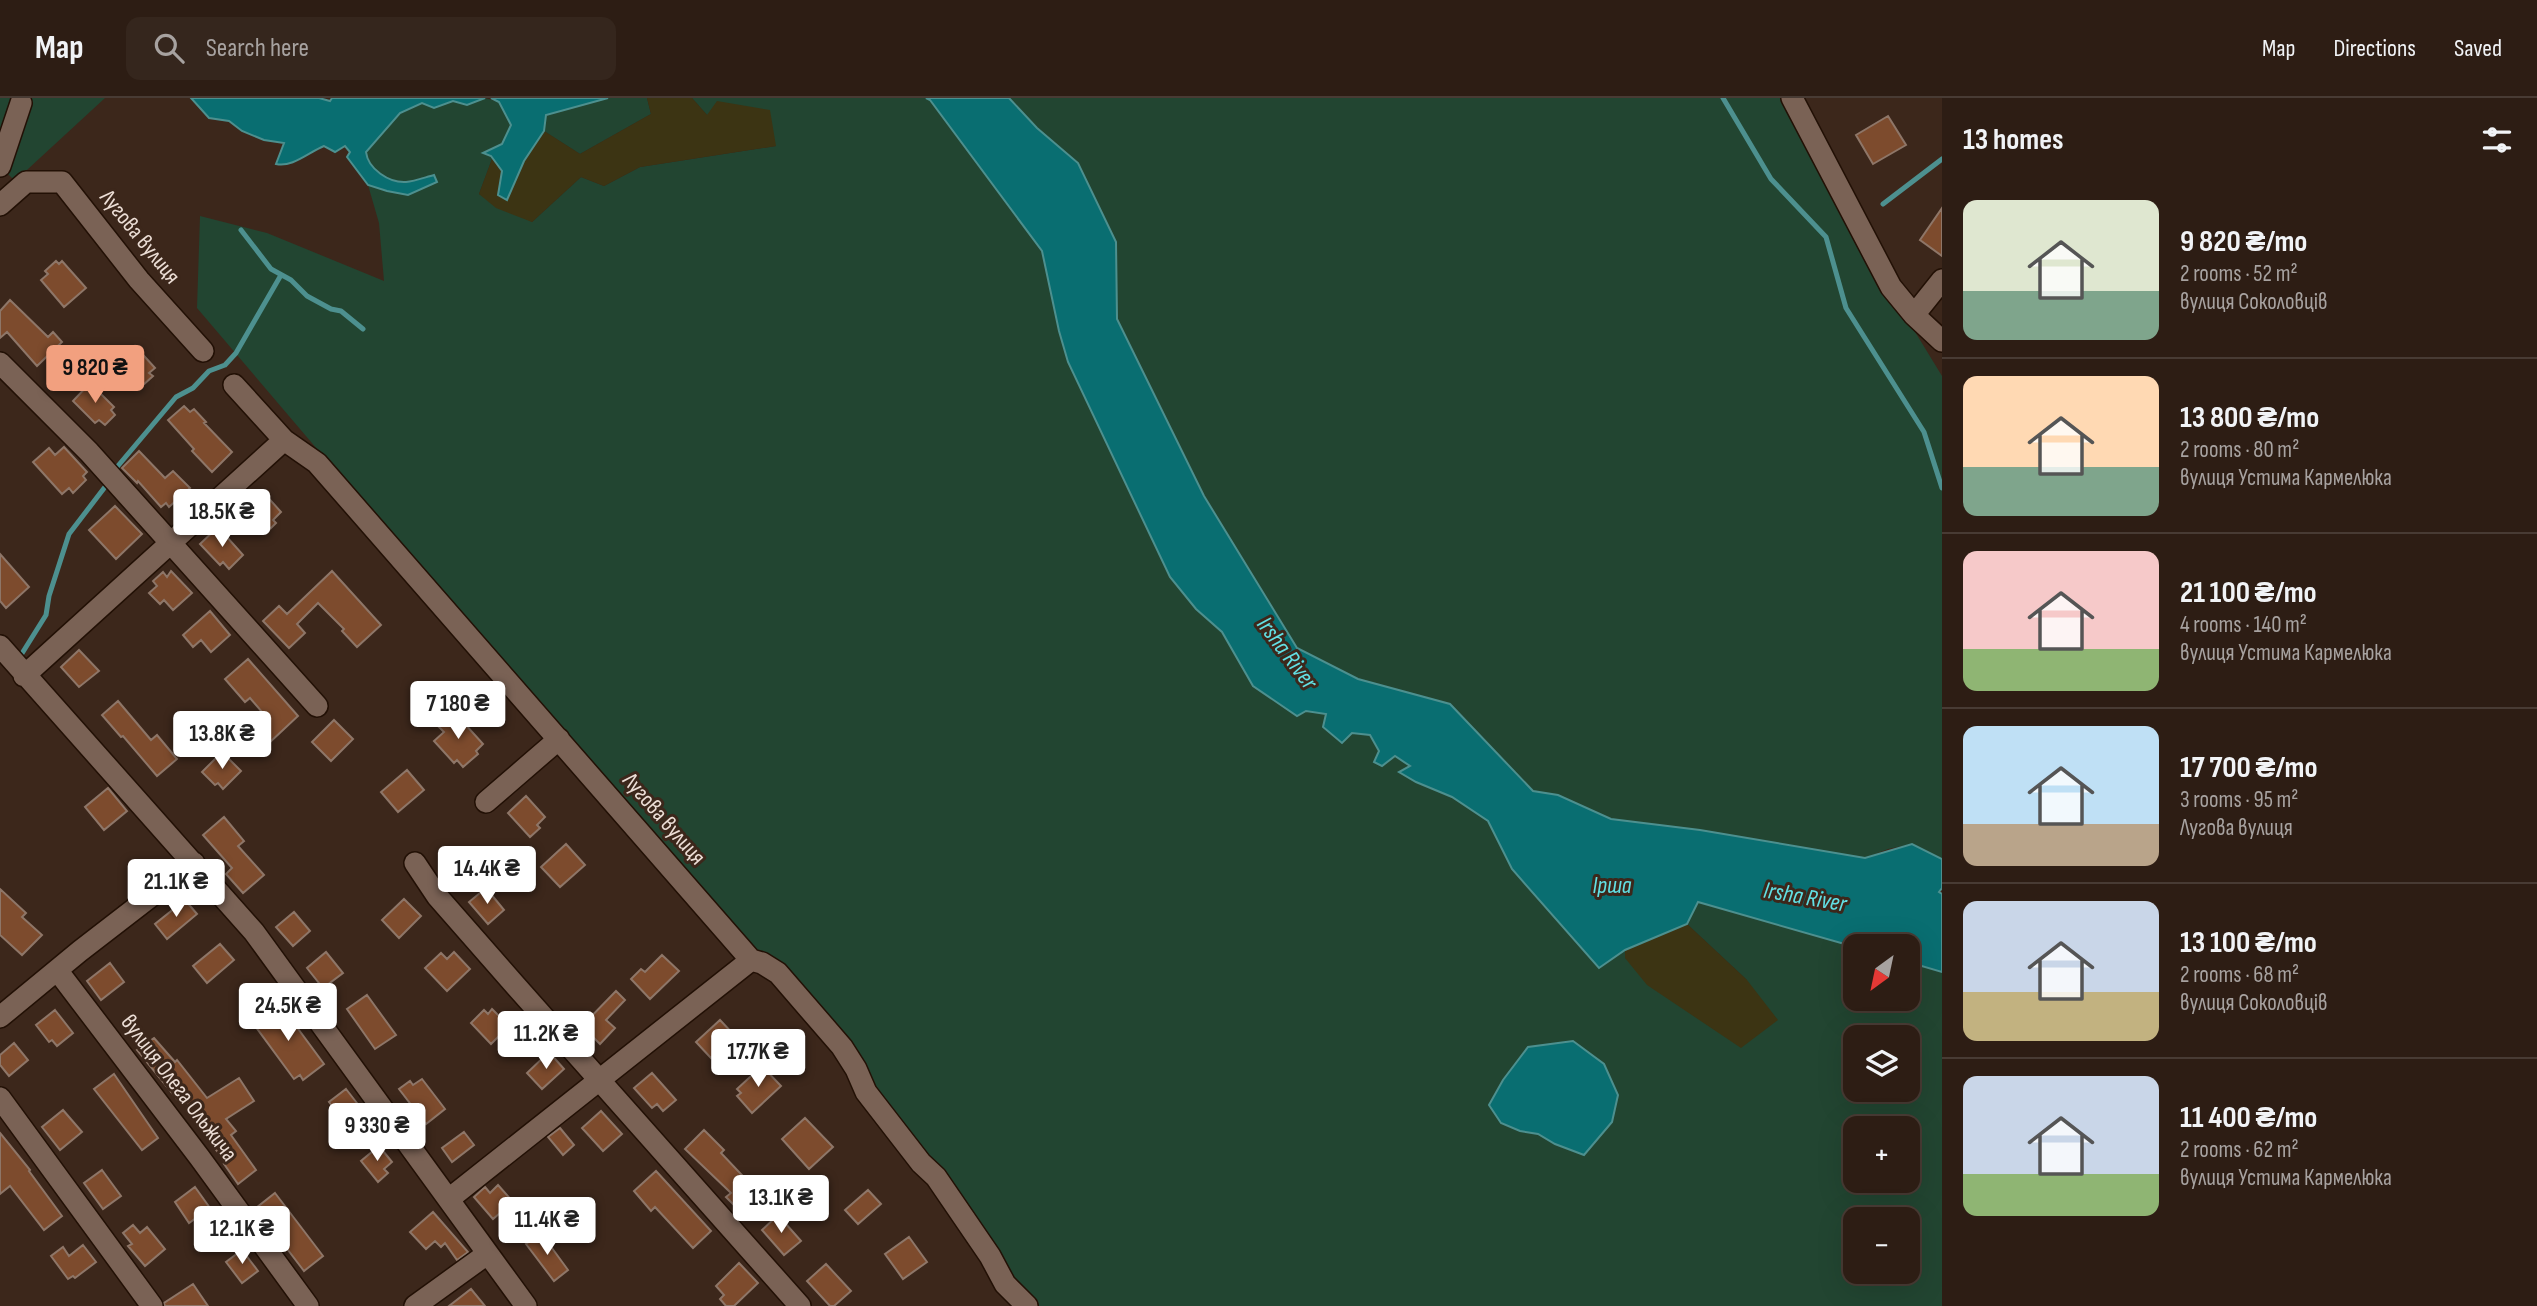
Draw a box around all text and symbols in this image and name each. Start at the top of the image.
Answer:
search box [126,17,616,80]
text: Map [35,28,84,68]
icon: search [150,29,188,67]
text: Search here [206,33,309,64]
text: Map [2262,34,2295,63]
text: Directions [2333,34,2416,63]
text: Saved [2454,34,2502,63]
icon: filters [2478,121,2516,159]
text: 13 homes [1963,122,2064,158]
street label: Лугова вулиця [93,184,186,290]
text: 9 820 ₴/mo [2180,224,2307,260]
icon: home [2019,228,2103,312]
text: 2 rooms · 52 m² [2180,260,2298,288]
text: вулиця Соколовців [2180,288,2327,316]
pin: 9 820 ₴ [30,345,160,405]
text: 9 820 ₴ [62,354,128,382]
text: 13 800 ₴/mo [2180,400,2319,436]
icon: home [2019,404,2103,488]
text: 2 rooms · 80 m² [2180,436,2299,464]
text: вулиця Устима Кармелюка [2180,464,2392,492]
pin: 18.5K ₴ [157,490,287,549]
text: 18.5K ₴ [189,498,255,526]
text: 21 100 ₴/mo [2180,575,2317,611]
icon: home [2019,579,2103,663]
water label: Irsha River [1250,611,1324,696]
text: 4 rooms · 140 m² [2180,611,2307,639]
text: вулиця Устима Кармелюка [2180,639,2392,667]
pin: 7 180 ₴ [393,682,523,741]
text: 7 180 ₴ [426,690,490,718]
pin: 13.8K ₴ [157,712,287,771]
text: 13.8K ₴ [189,720,255,748]
text: 17 700 ₴/mo [2180,750,2318,786]
icon: home [2019,754,2103,838]
street label: Лугова вулиця [616,767,712,871]
text: 3 rooms · 95 m² [2180,786,2299,814]
text: Лугова вулиця [2180,814,2293,842]
pin: 14.4K ₴ [422,846,552,906]
text: 14.4K ₴ [454,855,520,883]
pin: 21.1K ₴ [111,860,241,919]
text: 21.1K ₴ [144,868,208,896]
water label: Ірша [1592,871,1632,900]
water label: Irsha River [1761,875,1850,919]
text: 13 100 ₴/mo [2180,925,2317,961]
icon: home [2019,929,2103,1013]
north arrow [1843,934,1920,1012]
map controls [1843,934,1920,1284]
text: 2 rooms · 68 m² [2180,961,2299,989]
pin: 24.5K ₴ [223,984,353,1043]
text: вулиця Соколовців [2180,989,2327,1017]
text: 24.5K ₴ [255,992,321,1020]
street label: вулиця Олега Ольжича [115,1009,243,1167]
pin: 11.2K ₴ [481,1012,611,1071]
text: 11.2K ₴ [514,1020,578,1048]
button: layers [1843,1025,1920,1102]
pin: 17.7K ₴ [693,1030,823,1089]
text: 17.7K ₴ [727,1038,789,1066]
text: 11 400 ₴/mo [2180,1100,2317,1136]
pin: 9 330 ₴ [312,1104,442,1163]
icon: home [2019,1104,2103,1188]
text: 9 330 ₴ [345,1112,410,1140]
button: + [1843,1116,1920,1193]
text: 2 rooms · 62 m² [2180,1136,2299,1164]
text: вулиця Устима Кармелюка [2180,1164,2392,1192]
pin: 13.1K ₴ [716,1176,846,1235]
text: 13.1K ₴ [749,1184,813,1212]
pin: 11.4K ₴ [482,1198,612,1257]
pin: 12.1K ₴ [177,1206,307,1266]
text: 11.4K ₴ [515,1206,579,1234]
button: − [1843,1207,1920,1284]
text: 12.1K ₴ [210,1215,274,1243]

